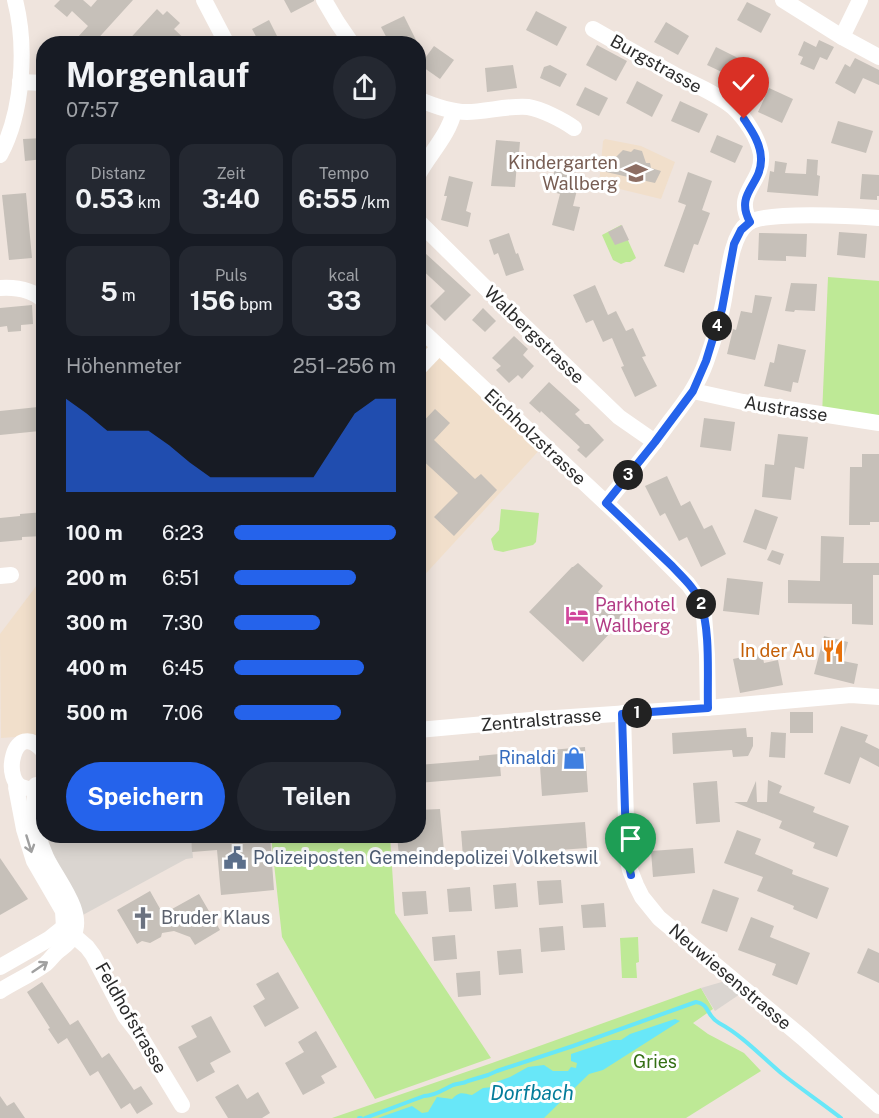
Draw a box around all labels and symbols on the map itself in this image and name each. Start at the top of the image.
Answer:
street label: Burgstrasse [607,30,706,97]
pin [718,57,769,119]
place label: Kindergarten Wallberg [508,152,618,194]
school or university icon: Kindergarten Wallberg [623,160,649,186]
street label: Walbergstrasse [480,282,589,388]
pin: 4 [702,311,732,341]
street label: Eichholzstrasse [480,384,590,489]
street label: Austrasse [743,392,829,425]
pin: 3 [613,460,643,490]
pin: 2 [686,589,716,619]
place label: Parkhotel Wallberg [595,594,676,636]
hotel icon: Parkhotel Wallberg [564,602,590,628]
restaurant icon: In der Au [820,638,846,664]
place label: In der Au [740,640,815,661]
pin: 1 [622,698,652,728]
street label: Zentralstrasse [480,704,602,735]
shop icon: Rinaldi [561,745,587,771]
place label: Rinaldi [499,747,556,768]
pin [605,813,656,875]
one-way arrow [24,834,35,853]
public building icon: Polizeiposten Gemeindepolizei Volketswil [222,845,248,871]
place label: Polizeiposten Gemeindepolizei Volketswil [253,847,599,868]
church icon: Bruder Klaus [130,905,156,931]
place label: Bruder Klaus [161,907,270,928]
street label: Neuwiesenstrasse [665,919,796,1034]
street label: Feldhofstrasse [91,959,172,1077]
one-way arrow [31,960,48,972]
park label: Gries [633,1051,677,1072]
water label: Dorfbach [490,1081,574,1105]

